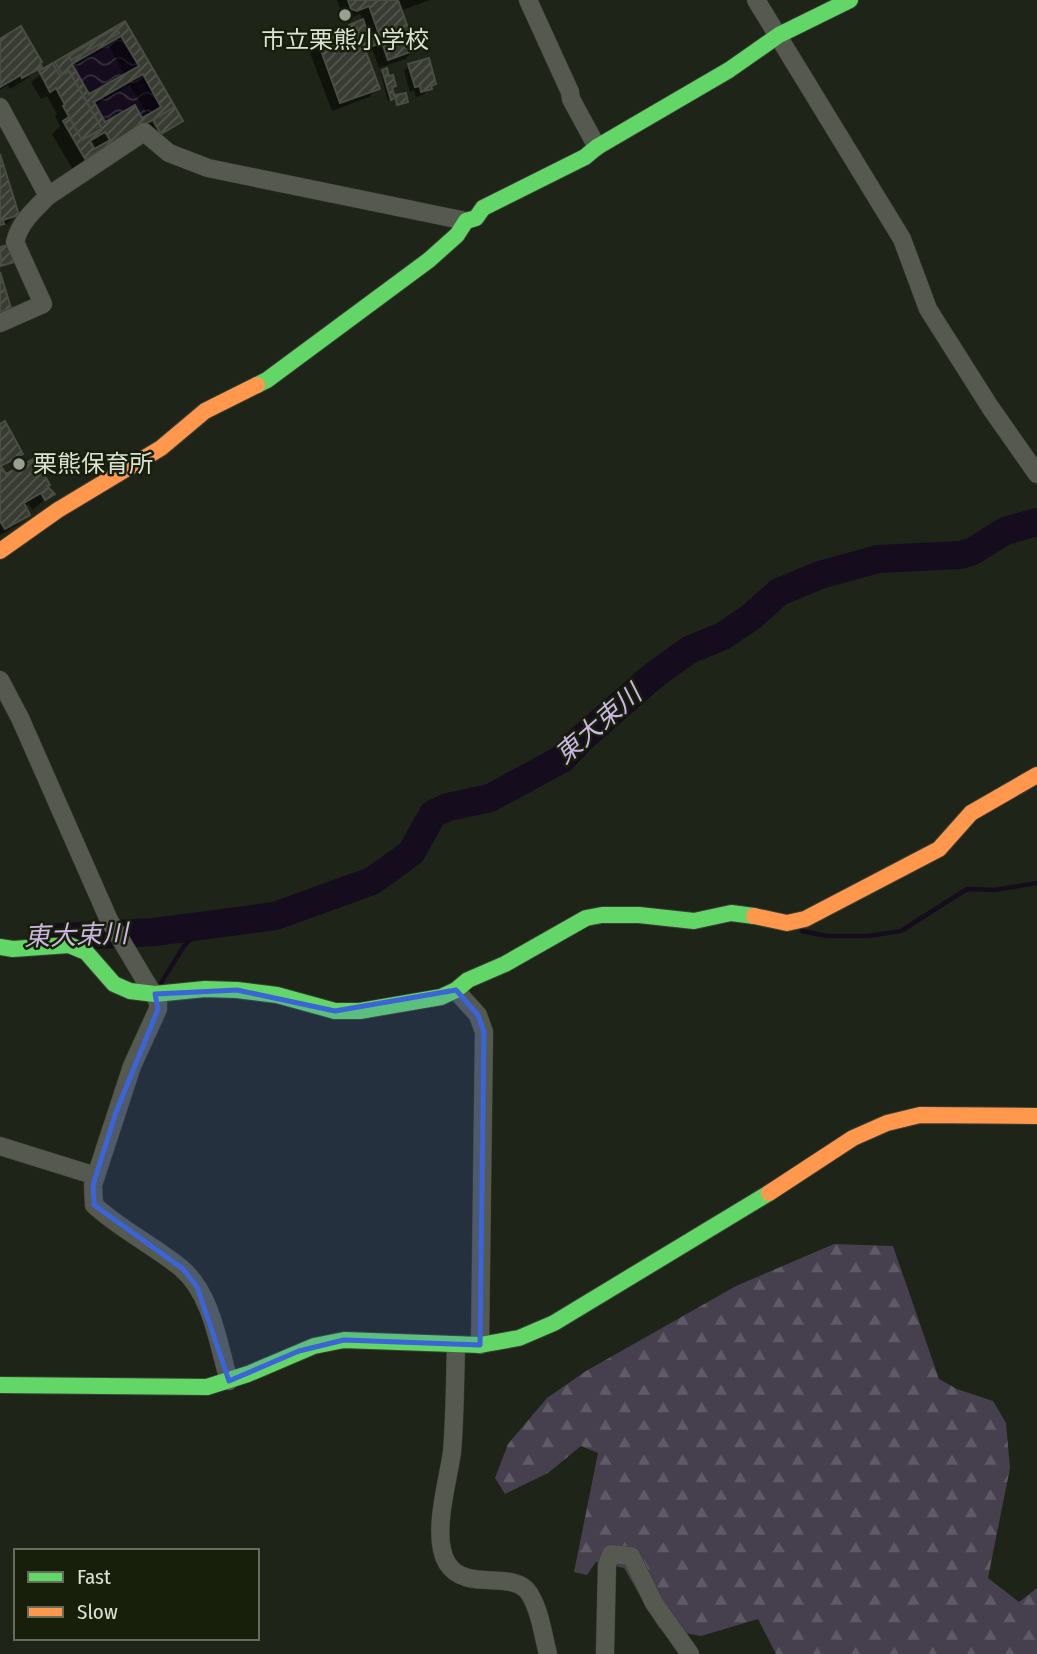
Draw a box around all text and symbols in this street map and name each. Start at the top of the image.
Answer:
marker: 市立栗熊小学校 [337,7,353,23]
place label: 市立栗熊小学校 [261,26,429,54]
place label: 栗熊保育所 [33,450,153,478]
marker: 栗熊保育所 [11,456,27,472]
water label: 東大束川 [549,677,650,770]
water label: 東大束川 [24,918,132,953]
legend [14,1549,259,1640]
text: Fast [77,1564,111,1590]
text: Slow [77,1599,118,1625]

